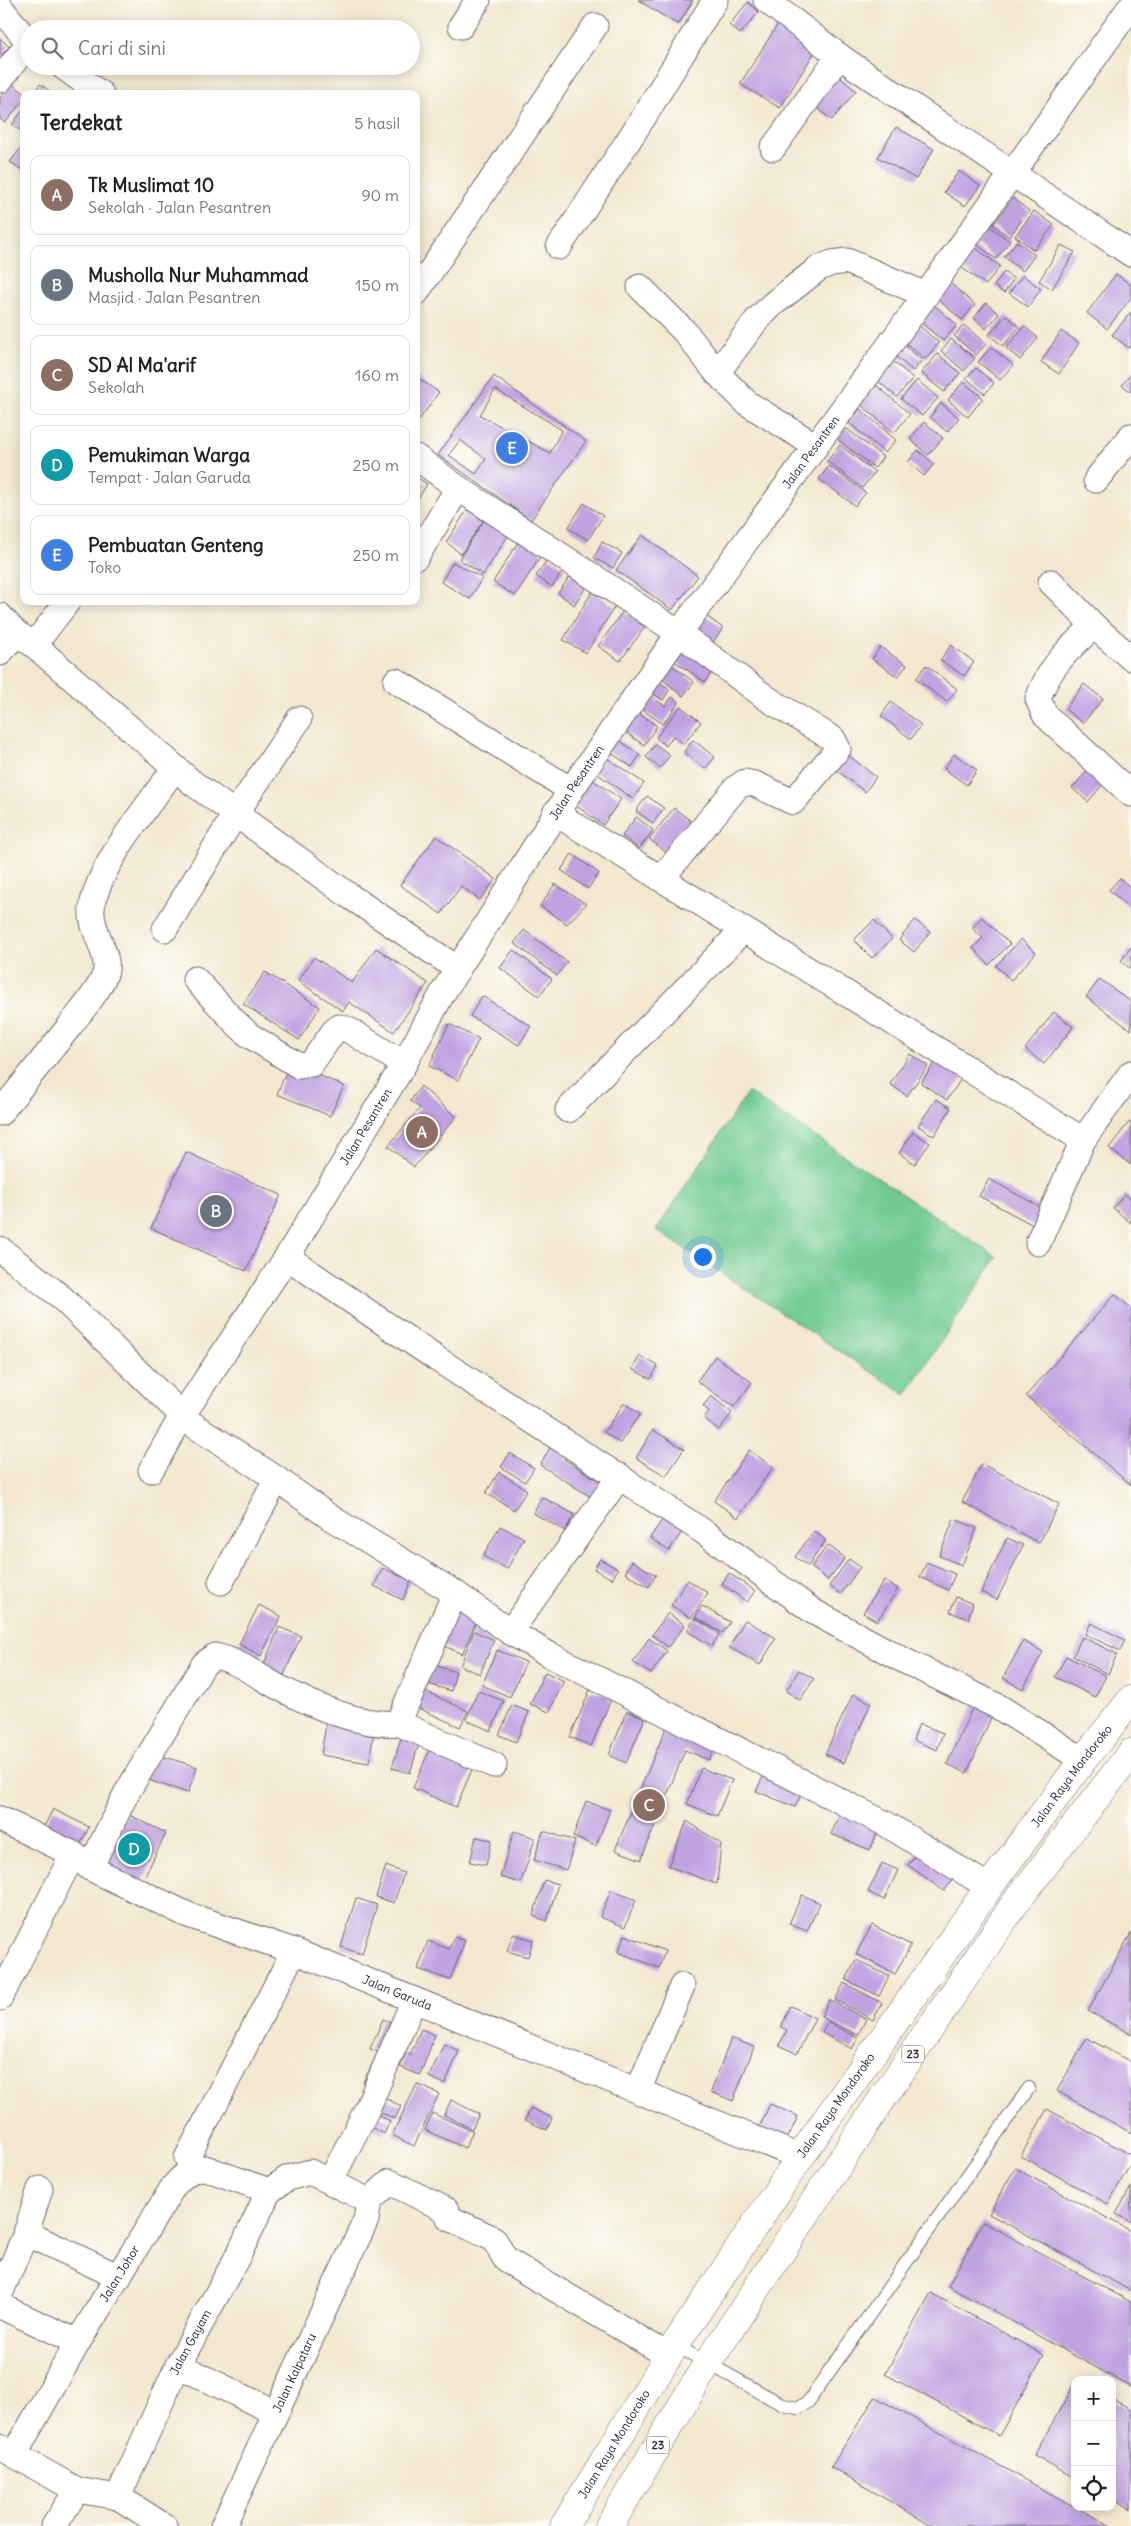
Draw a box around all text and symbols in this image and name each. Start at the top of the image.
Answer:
search box [20,20,420,75]
icon: search [38,34,66,62]
text: Cari di sini [78,36,166,60]
text: Terdekat [40,109,122,136]
text: 5 hasil [354,113,400,133]
text: Tk Muslimat 10 [88,173,214,197]
text: A [52,185,62,205]
text: 90 m [361,185,399,205]
text: Sekolah · Jalan Pesantren [88,197,271,217]
text: Musholla Nur Muhammad [88,263,308,287]
text: B [52,275,62,295]
text: 150 m [355,275,399,295]
text: Masjid · Jalan Pesantren [88,287,261,307]
text: SD Al Ma'arif [88,353,196,377]
text: C [52,365,62,385]
text: 160 m [355,365,399,385]
text: Sekolah [88,377,145,397]
street label: Jalan Pesantren [779,412,842,491]
pin: E [496,429,528,467]
text: Pemukiman Warga [88,443,250,467]
text: D [51,455,63,475]
text: 250 m [353,455,399,475]
text: Tempat · Jalan Garuda [88,467,251,487]
text: Pembuatan Genteng [88,533,264,557]
text: E [52,545,62,565]
text: 250 m [353,545,399,565]
text: Toko [88,557,121,577]
street label: Jalan Pesantren [546,742,607,822]
street label: Jalan Pesantren [337,1086,394,1168]
pin: A [406,1113,438,1151]
pin: B [200,1192,232,1230]
your location [690,1244,716,1270]
street label: Jalan Raya Mondoroko [1028,1721,1115,1830]
pin: C [633,1786,665,1824]
pin: D [118,1830,150,1868]
street label: Jalan Garuda [360,1972,434,2013]
road number: 23 [902,2046,924,2062]
street label: Jalan Raya Mondoroko [794,2050,878,2161]
street label: Jalan Johor [96,2242,143,2305]
street label: Jalan Gayam [167,2306,214,2377]
street label: Jalan Kalpataru [269,2331,319,2415]
map controls [1071,2376,1116,2511]
button: + [1071,2376,1116,2421]
street label: Jalan Raya Mondoroko [575,2387,653,2501]
button: − [1071,2421,1116,2466]
road number: 23 [647,2436,669,2454]
button: locate [1071,2466,1116,2511]

